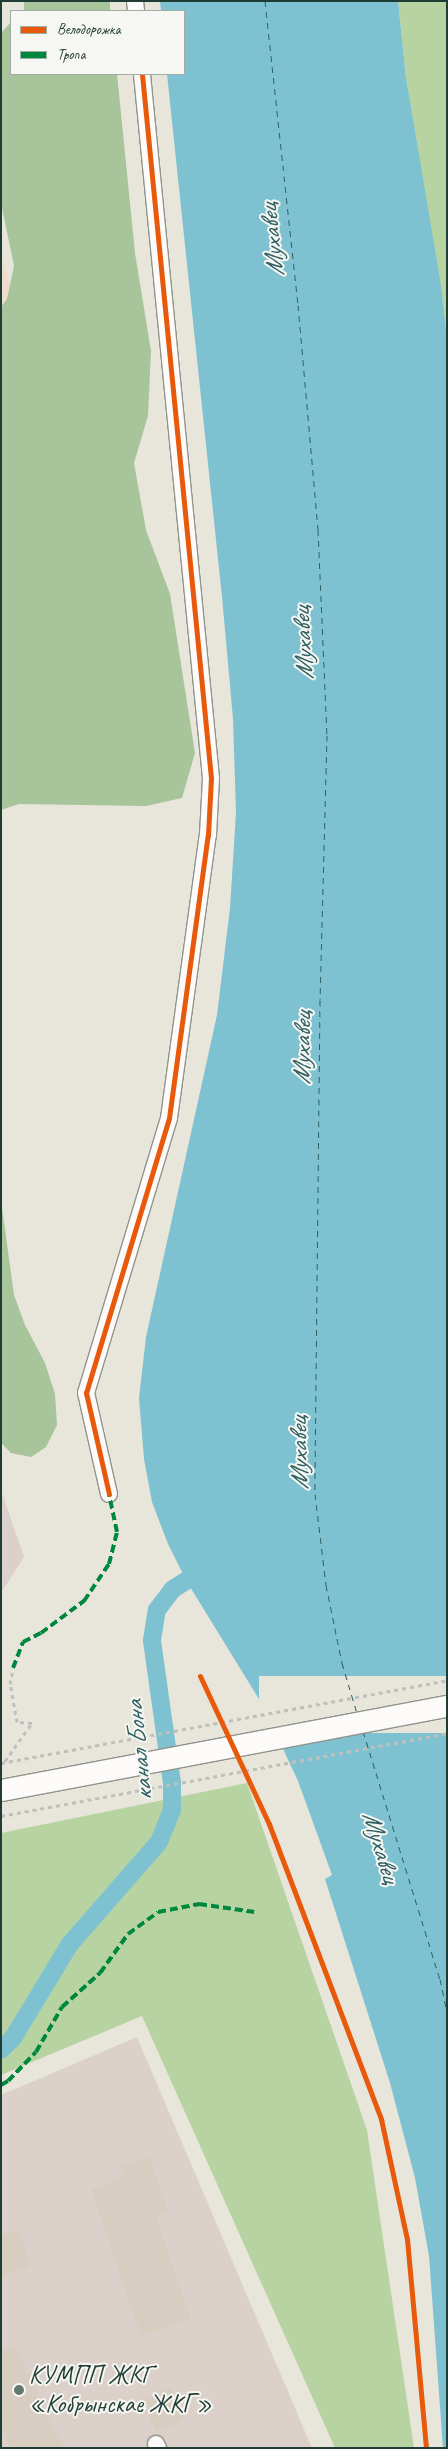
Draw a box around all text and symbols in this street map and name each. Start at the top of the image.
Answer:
legend [10,10,185,75]
text: Велодорожка [57,20,120,39]
text: Тропа [57,45,85,64]
water label: Мухавец [253,202,291,278]
water label: Мухавец [286,606,320,680]
water label: Мухавец [286,1011,318,1085]
water label: Мухавец [283,1416,315,1490]
water label: канал Бона [118,1700,160,1802]
water label: Мухавец [355,1807,407,1887]
place label: КУМПП ЖКГ «Кобрынскае ЖКГ» [29,2361,212,2420]
marker: КУМПП ЖКГ «Кобрынскае ЖКГ» [13,2384,25,2396]

